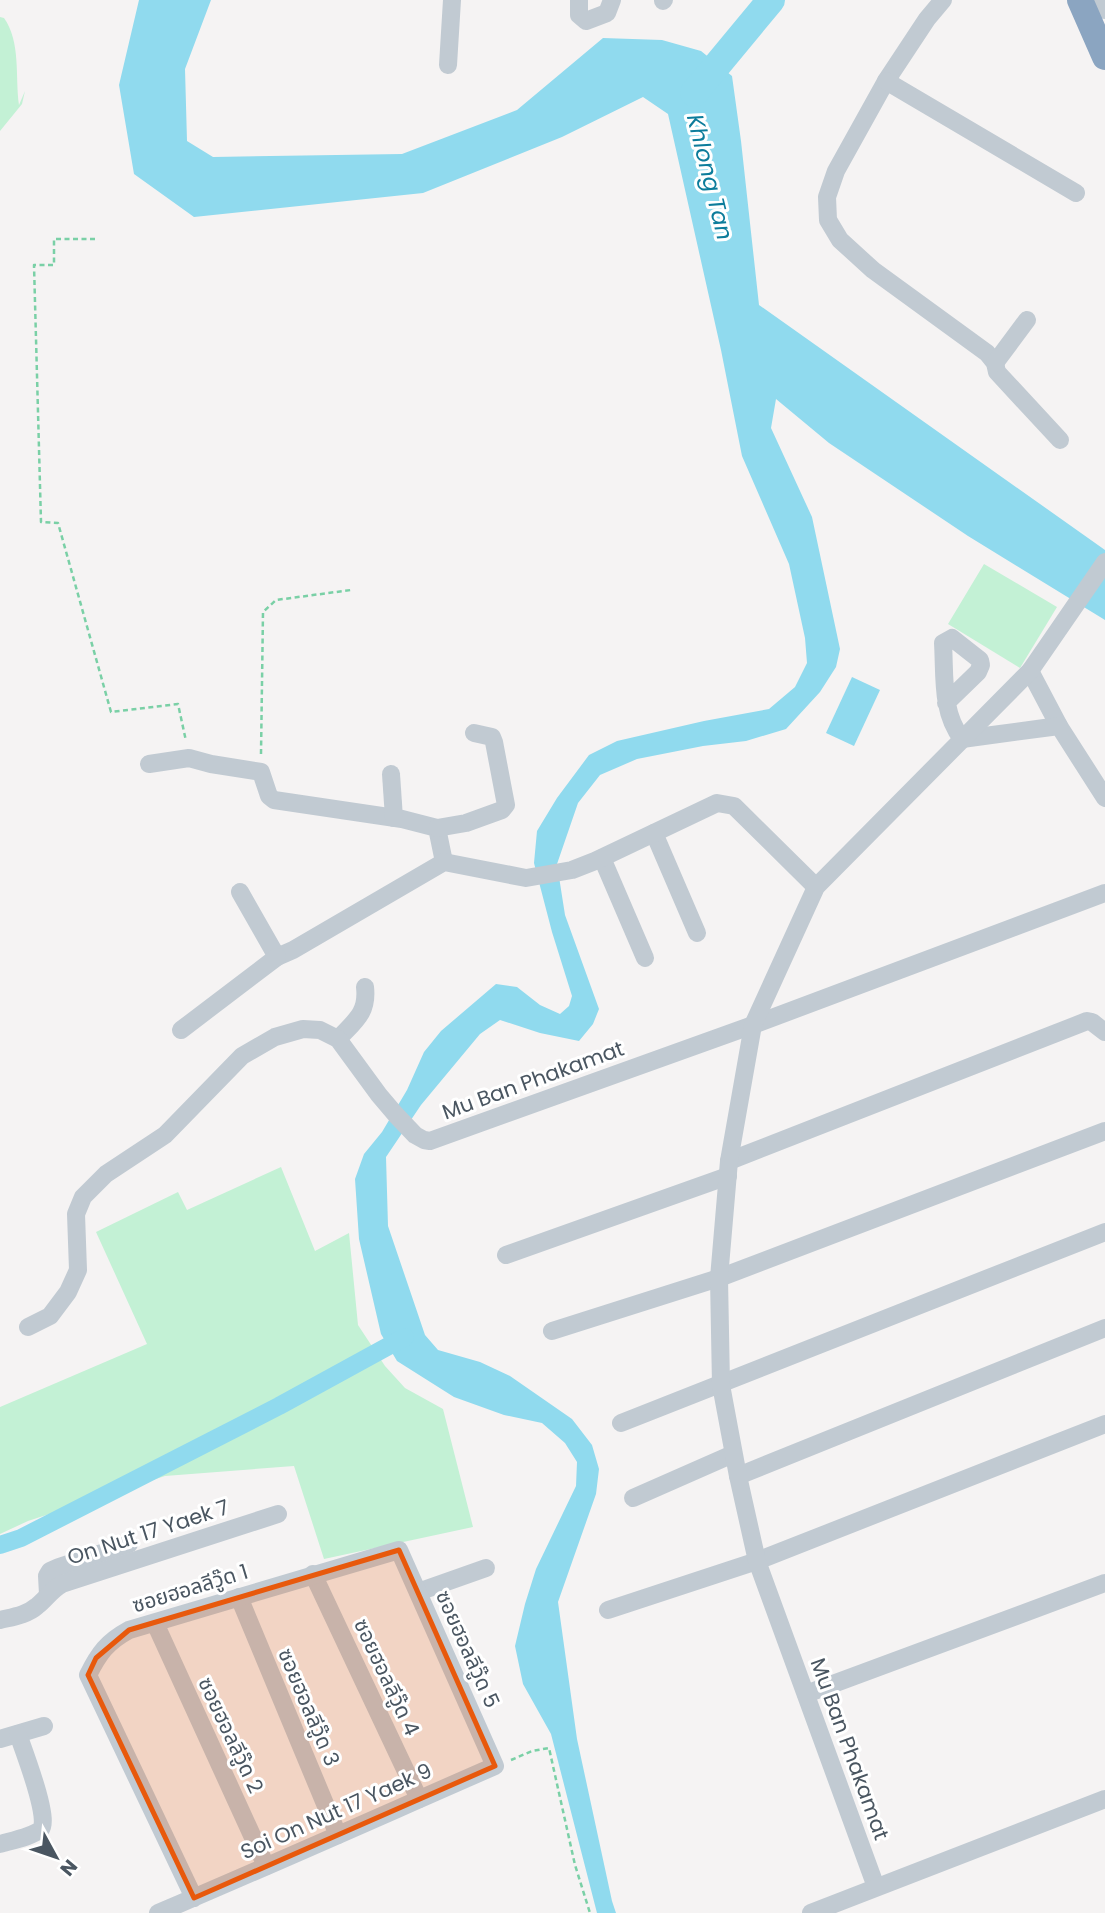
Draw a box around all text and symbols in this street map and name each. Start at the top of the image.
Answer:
water label: Khlong Tan [679,111,741,243]
street label: Mu Ban Phakamat [438,1034,628,1126]
street label: On Nut 17 Yaek 7 [64,1492,232,1572]
street label: ซอยฮอลลีวู๊ด 1 [129,1557,251,1619]
street label: ซอยฮอลลีวู๊ด 5 [429,1586,507,1712]
street label: ซอยฮอลลีวู๊ด 4 [347,1614,427,1740]
street label: ซอยฮอลลีวู๊ด 3 [271,1644,347,1770]
street label: Mu Ban Phakamat [804,1654,896,1844]
street label: ซอยฮอลลีวู๊ด 2 [191,1672,271,1798]
street label: Soi On Nut 17 Yaek 9 [236,1756,436,1866]
north arrow [21,1822,91,1892]
text: N [54,1853,84,1882]

